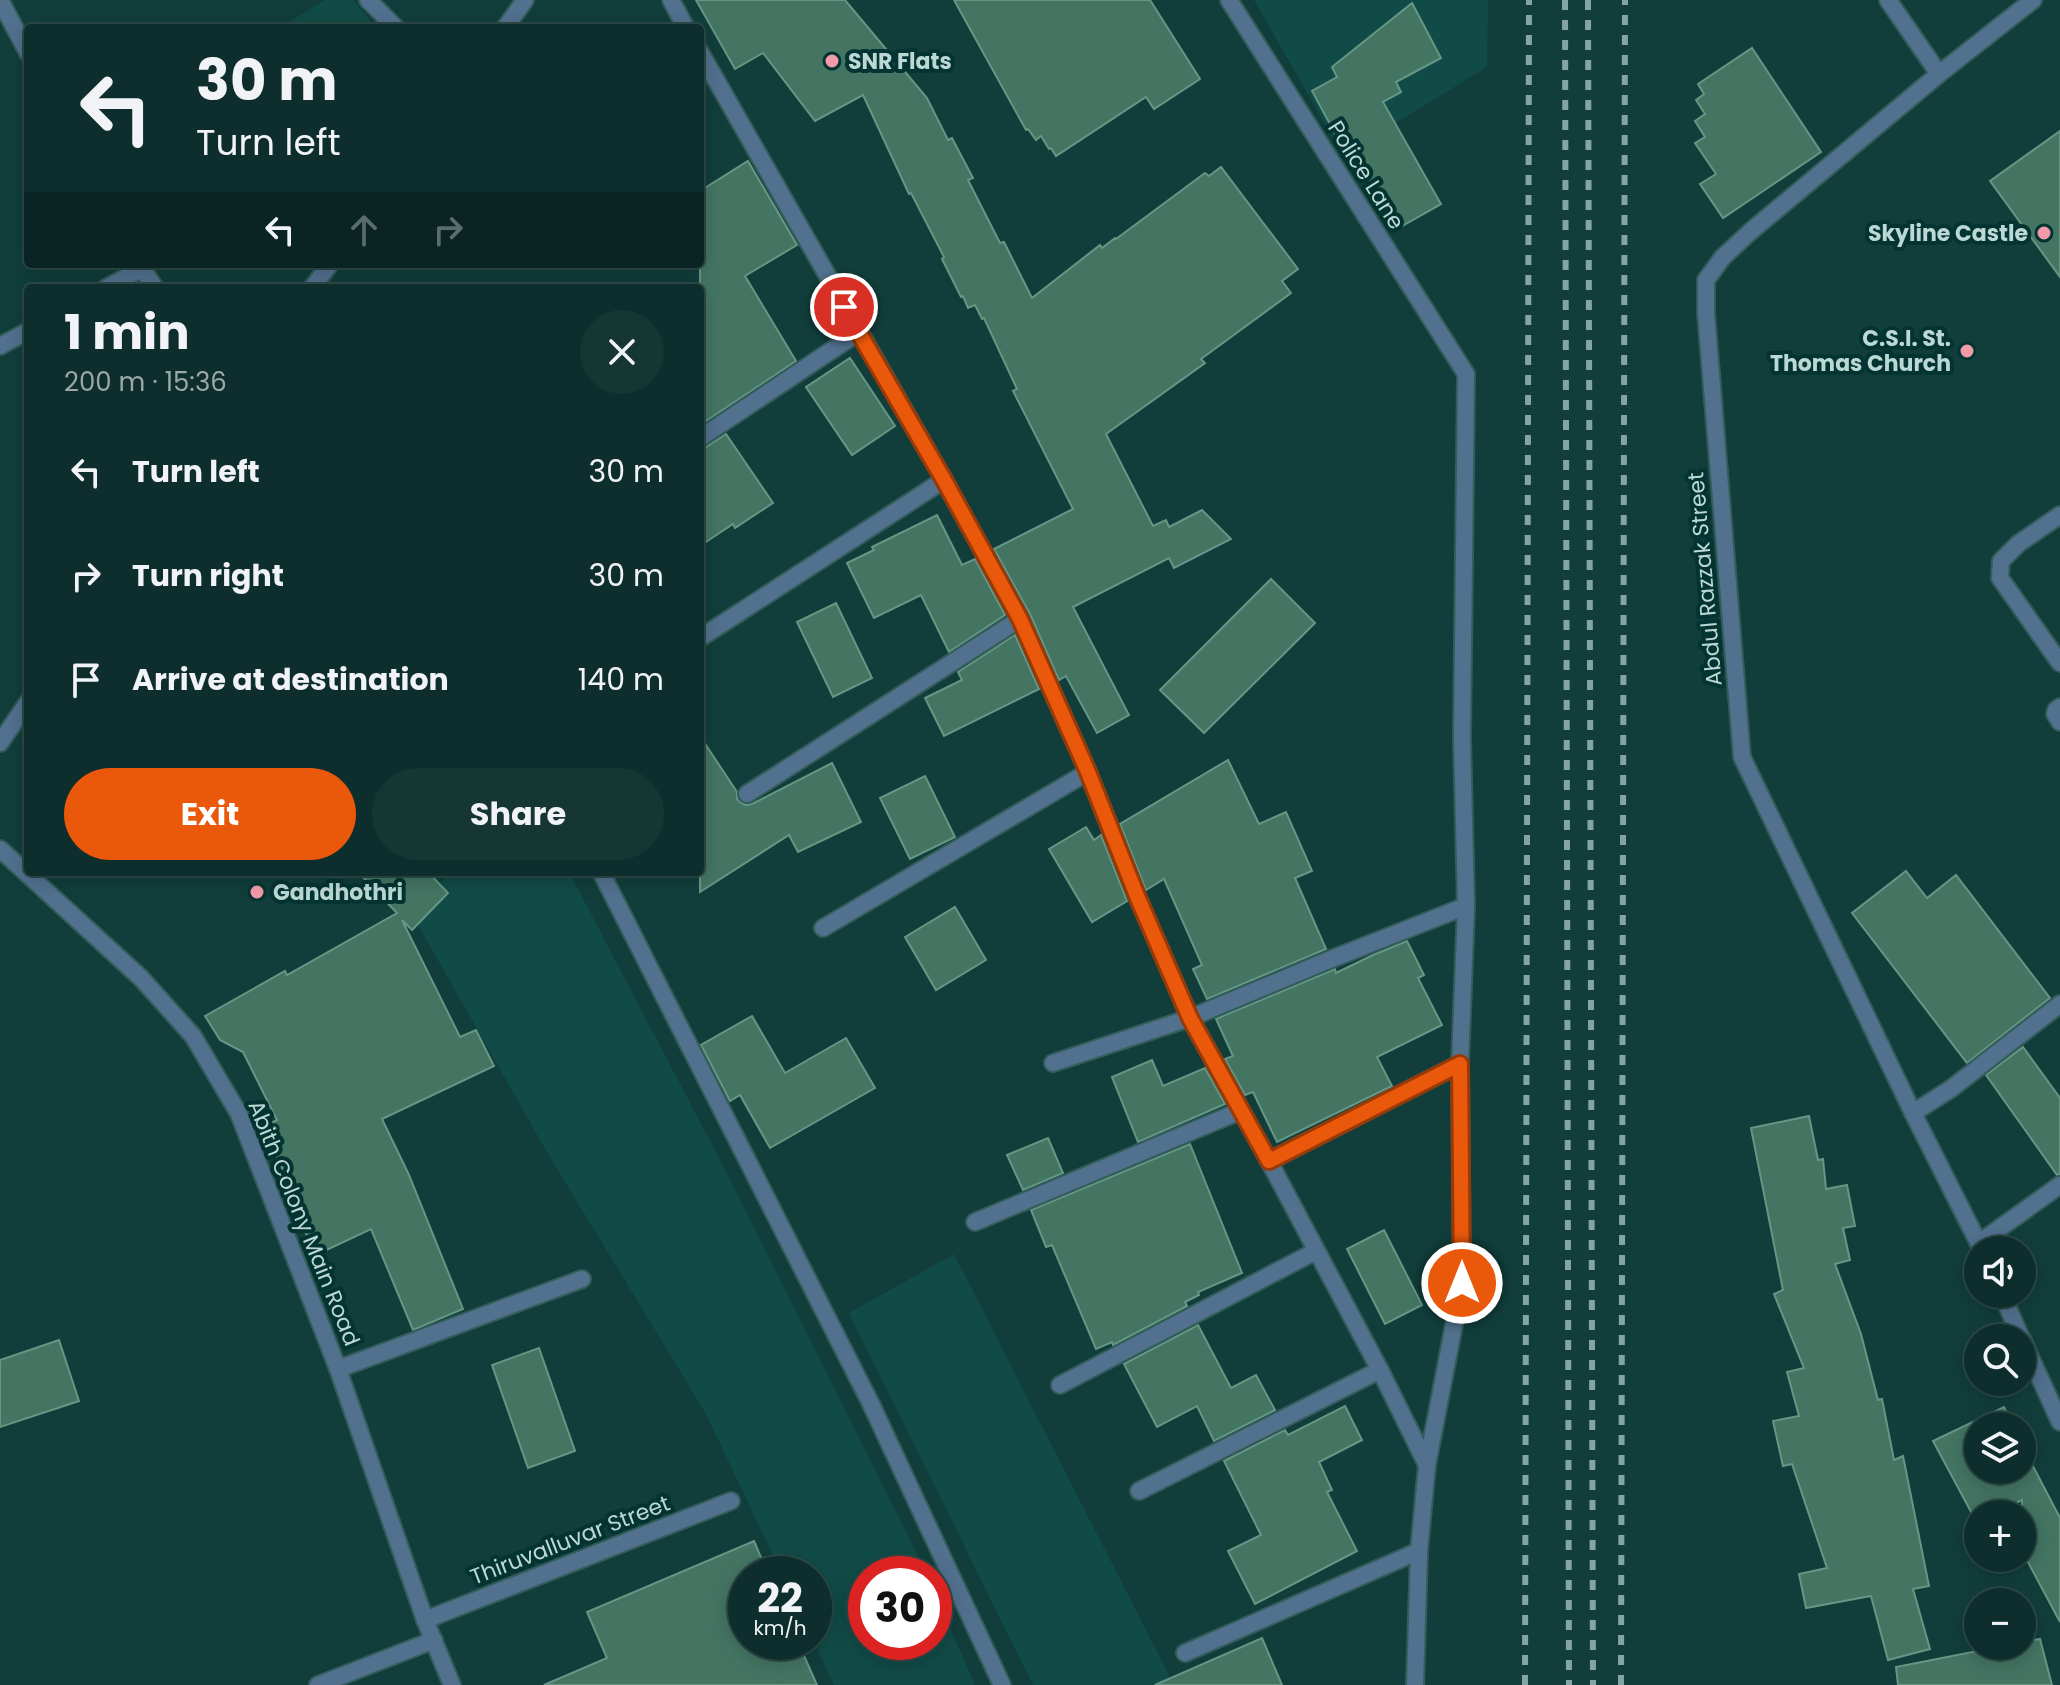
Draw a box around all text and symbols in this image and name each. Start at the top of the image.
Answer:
text: 30 m [196,41,338,120]
place label: SNR Flats [848,46,952,77]
marker: SNR Flats [823,52,841,70]
icon: left [64,56,168,160]
street label: Police Lane [1320,115,1412,235]
text: Turn left [196,117,341,168]
icon: left [258,208,302,252]
icon: ahead [342,208,386,252]
icon: right [426,208,470,252]
place label: Skyline Castle [1868,218,2028,249]
marker: Skyline Castle [2035,224,2053,242]
pin [810,273,878,341]
icon: arrive [822,285,866,329]
text: 1 min [64,299,190,366]
button: close [580,310,664,394]
place label: C.S.I. St. Thomas Church [1770,323,1951,379]
marker: C.S.I. St. Thomas Church [1958,342,1976,360]
text: 200 m · 15:36 [64,364,227,400]
icon: left [64,450,108,494]
text: Turn left [132,450,260,493]
text: 30 m [589,450,664,493]
street label: Abdul Razzak Street [1680,471,1730,687]
icon: right [64,554,108,598]
text: Turn right [132,554,284,597]
text: 30 m [589,554,664,597]
icon: arrive [64,658,108,702]
text: Arrive at destination [132,658,449,701]
text: 140 m [578,658,664,701]
button: Exit [64,768,356,860]
button: Share [372,768,664,860]
place label: Gandhothri [273,877,403,908]
marker: Gandhothri [248,883,266,901]
street label: Abith Colony Main Road [240,1096,368,1350]
map controls [1964,1236,2036,1660]
button: sound [1964,1236,2036,1308]
position arrow [1420,1241,1504,1325]
button: search [1964,1324,2036,1396]
button: layers [1964,1412,2036,1484]
street label: Thiruvalluvar Street [466,1488,674,1592]
button: + [1964,1500,2036,1572]
speed limit sign: 30 [848,1556,952,1660]
text: 22 [757,1570,803,1626]
button: − [1964,1588,2036,1660]
text: km/h [753,1614,807,1642]

